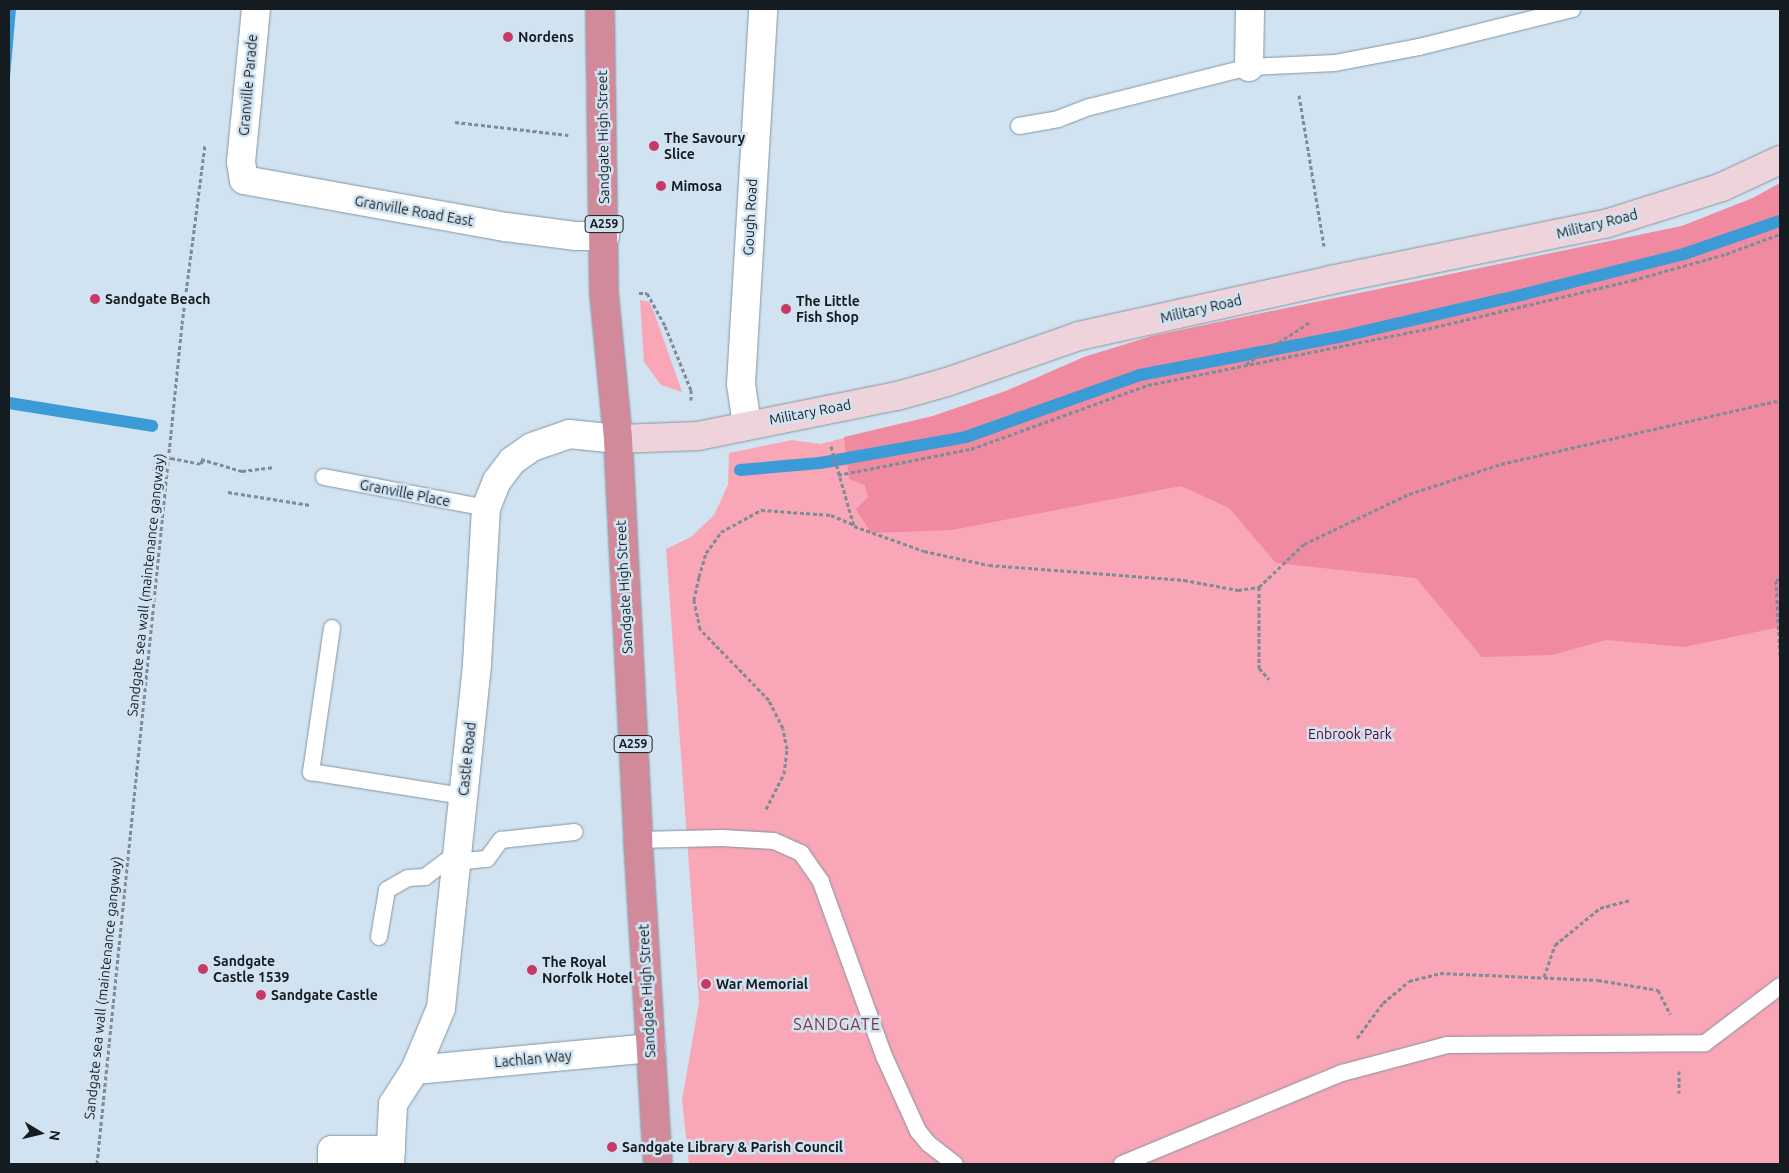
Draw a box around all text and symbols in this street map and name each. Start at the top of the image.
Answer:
place label: Nordens [518,29,574,45]
marker: Nordens [502,31,514,43]
street label: Granville Parade [235,33,261,137]
street label: Sandgate High Street [593,70,613,204]
place label: The Savoury Slice [664,130,745,162]
marker: The Savoury Slice [648,140,660,152]
place label: Mimosa [671,178,722,194]
street label: Gough Road [740,178,760,256]
marker: Mimosa [655,180,667,192]
street label: Granville Road East [353,192,475,230]
street label: Military Road [1555,206,1639,242]
road number: A259 [584,214,624,233]
place label: Sandgate Beach [105,291,210,307]
street label: Military Road [1159,291,1243,327]
marker: Sandgate Beach [89,293,101,305]
place label: The Little Fish Shop [796,293,860,326]
marker: The Little Fish Shop [780,303,792,315]
street label: Military Road [768,396,852,428]
street label: Sandgate sea wall (maintenance gangway) [124,453,168,717]
street label: Granville Place [358,476,452,510]
street label: Sandgate High Street [612,520,636,654]
street label: Castle Road [455,721,479,797]
park label: Enbrook Park [1308,726,1392,742]
road number: A259 [613,734,653,754]
street label: Sandgate sea wall (maintenance gangway) [81,856,125,1120]
street label: Sandgate High Street [635,924,659,1058]
place label: Sandgate Castle 1539 [213,953,290,986]
place label: The Royal Norfolk Hotel [542,954,633,986]
marker: Sandgate Castle 1539 [197,963,209,975]
marker: The Royal Norfolk Hotel [526,964,538,976]
place label: War Memorial [716,976,808,992]
marker: War Memorial [700,978,712,990]
place label: Sandgate Castle [271,987,378,1003]
marker: Sandgate Castle [255,989,267,1001]
district label: SANDGATE [792,1014,882,1034]
street label: Lachlan Way [494,1047,572,1071]
north arrow [15,1108,65,1158]
text: N [46,1129,64,1142]
place label: Sandgate Library & Parish Council [622,1139,843,1155]
marker: Sandgate Library & Parish Council [606,1141,618,1153]

